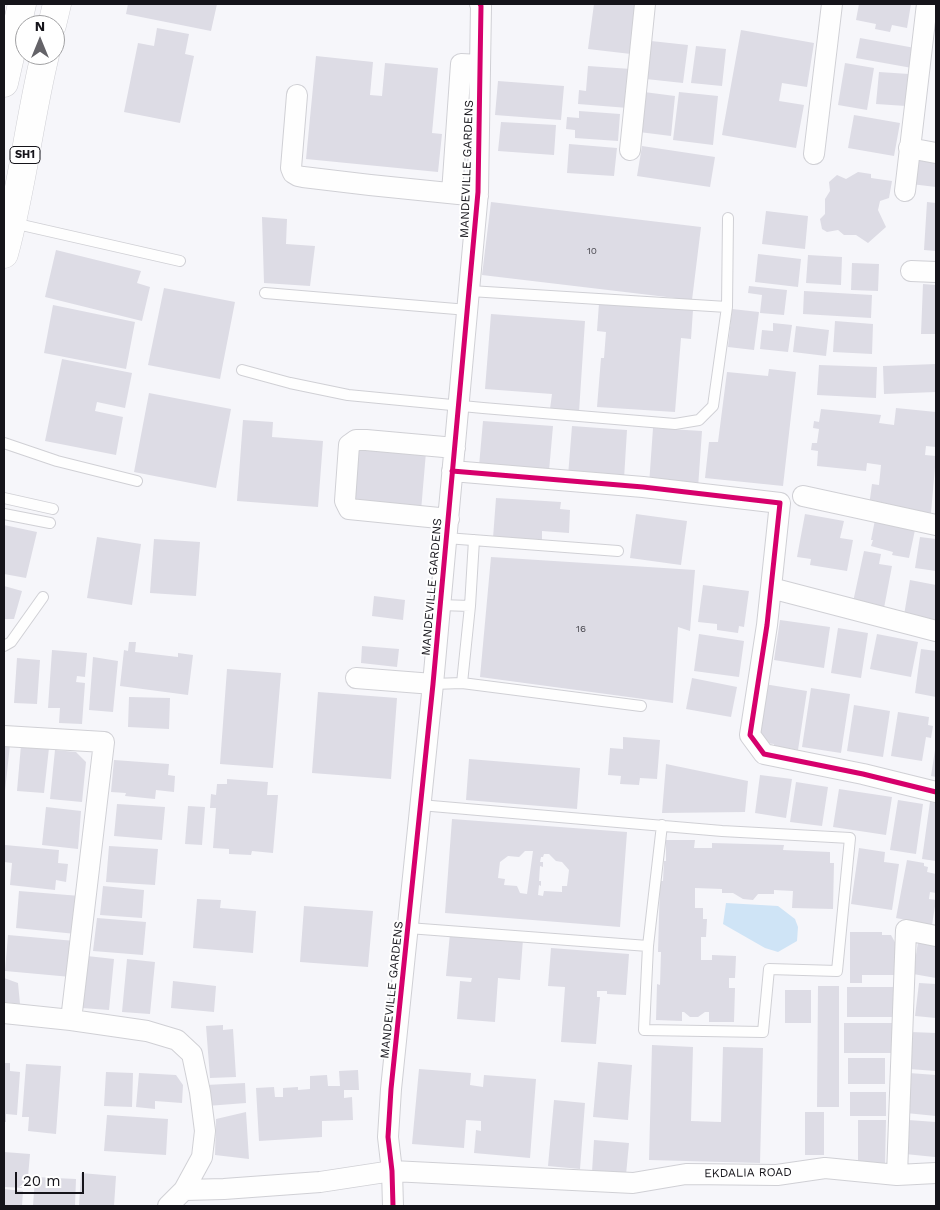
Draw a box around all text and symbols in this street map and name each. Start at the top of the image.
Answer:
north arrow [15,15,65,65]
text: N [35,18,45,34]
street label: MANDEVILLE GARDENS [457,100,477,238]
road number: SH1 [10,146,40,164]
house number: 10 [587,245,597,257]
street label: MANDEVILLE GARDENS [419,518,445,656]
house number: 16 [576,623,586,635]
street label: MANDEVILLE GARDENS [378,921,406,1059]
scale bar [18,1162,86,1194]
street label: EKDALIA ROAD [704,1165,792,1181]
text: 20 m [23,1172,61,1190]

